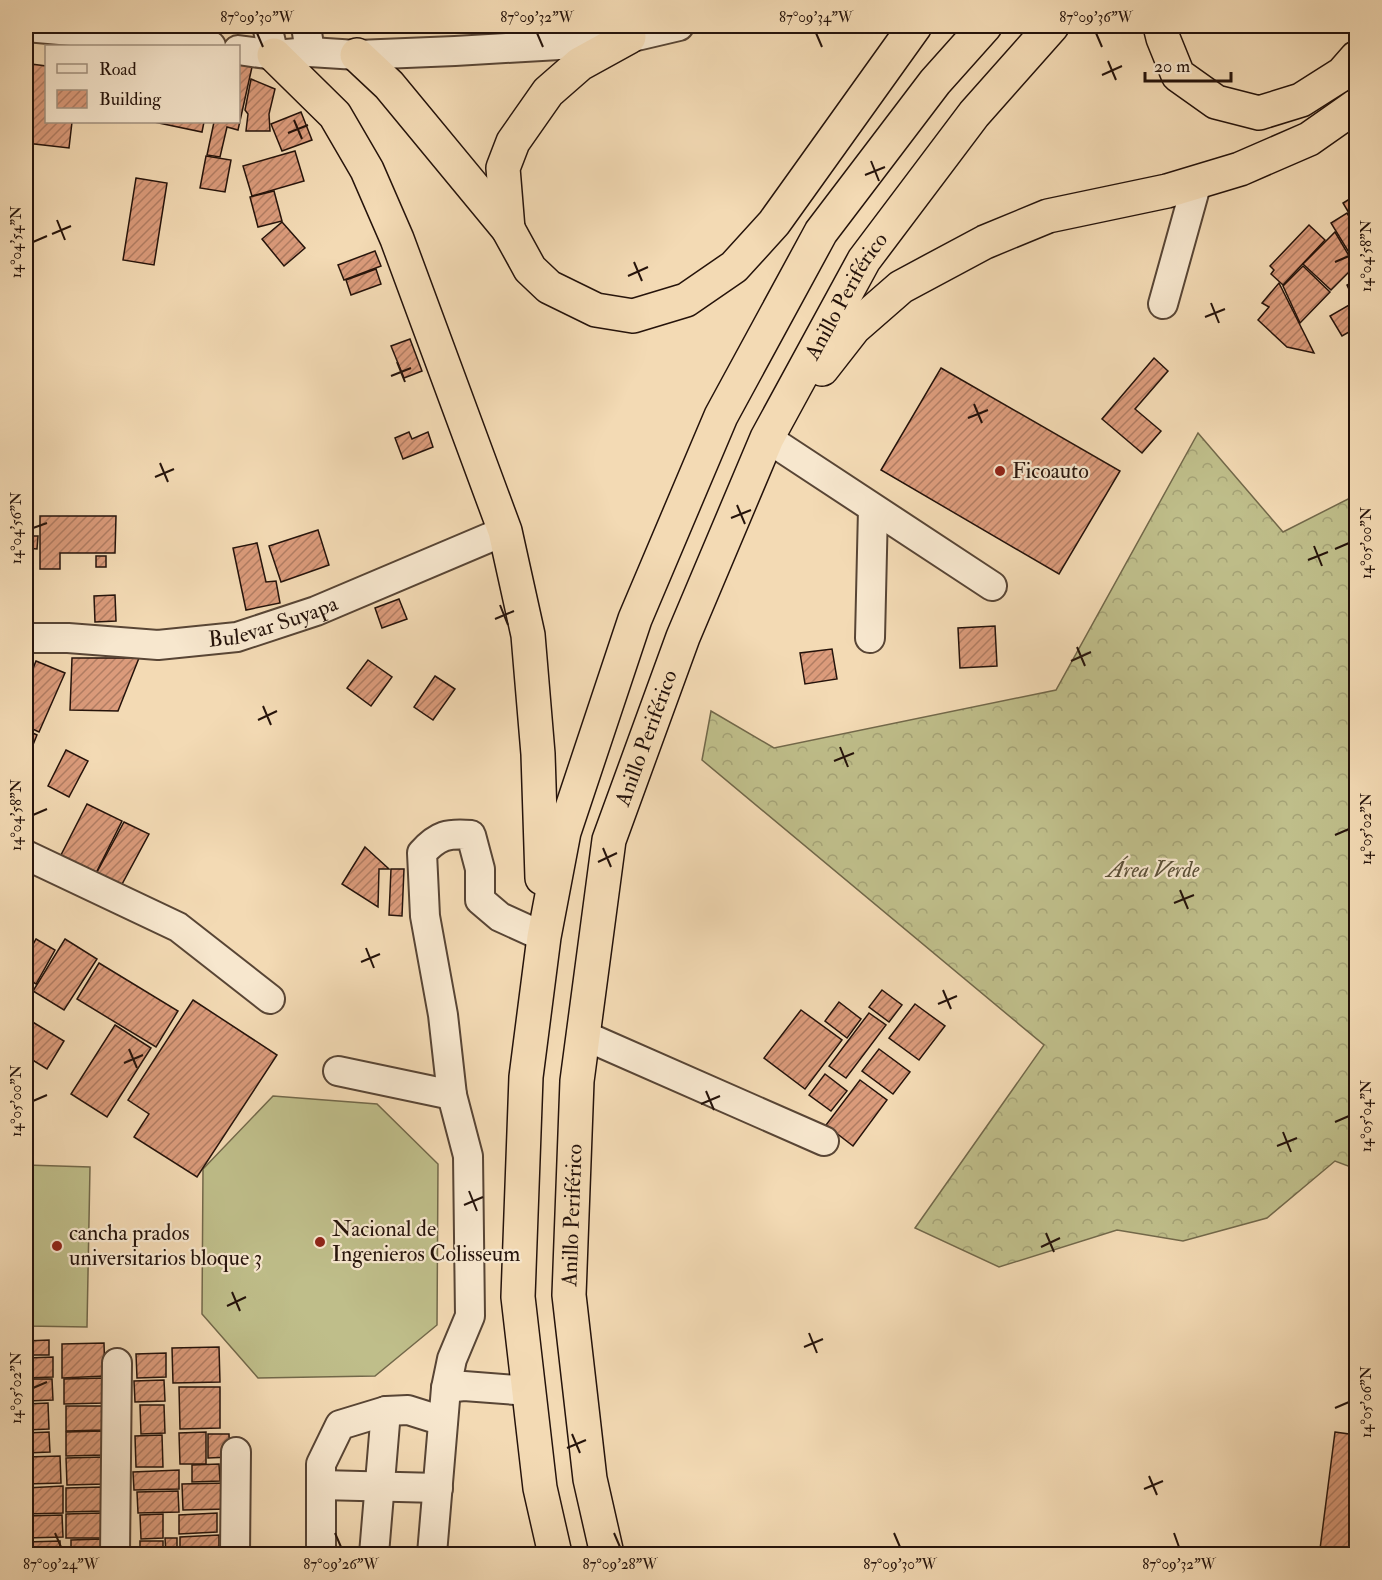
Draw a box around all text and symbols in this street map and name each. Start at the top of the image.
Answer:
text: 87°09'30"W [220,8,295,27]
text: 87°09'32"W [500,8,575,27]
text: 87°09'34"W [779,8,854,27]
text: 87°09'36"W [1059,8,1134,27]
legend [45,45,240,123]
scale bar [1145,45,1230,83]
text: 20 m [1154,55,1190,78]
text: Road [99,58,137,81]
text: Building [99,88,162,111]
text: 14°04'54"N [7,205,26,278]
text: 14°04'58"N [1357,219,1376,292]
street label: Anillo Periférico [798,227,894,366]
place label: Ficoauto [1012,457,1089,485]
marker: Ficoauto [993,464,1007,478]
text: 14°04'56"N [7,491,26,564]
text: 14°05'00"N [1357,506,1376,579]
street label: Bulevar Suyapa [207,589,343,654]
street label: Anillo Periférico [608,666,684,811]
text: 14°04'58"N [7,778,26,851]
text: 14°05'02"N [1357,792,1376,865]
park label: Área Verde [1105,855,1200,884]
text: 14°05'00"N [7,1064,26,1137]
text: 14°05'04"N [1357,1079,1376,1152]
street label: Anillo Periférico [555,1143,589,1288]
place label: Nacional de Ingenieros Colisseum [332,1215,520,1268]
place label: cancha prados universitarios bloque 3 [69,1219,262,1272]
marker: Nacional de Ingenieros Colisseum [313,1235,327,1249]
marker: cancha prados universitarios bloque 3 [50,1239,64,1253]
text: 14°05'02"N [7,1351,26,1424]
text: 14°05'06"N [1357,1365,1376,1438]
text: 87°09'24"W [23,1555,100,1574]
text: 87°09'26"W [303,1555,379,1574]
text: 87°09'28"W [583,1555,658,1574]
text: 87°09'30"W [863,1555,938,1574]
text: 87°09'32"W [1142,1555,1217,1574]

